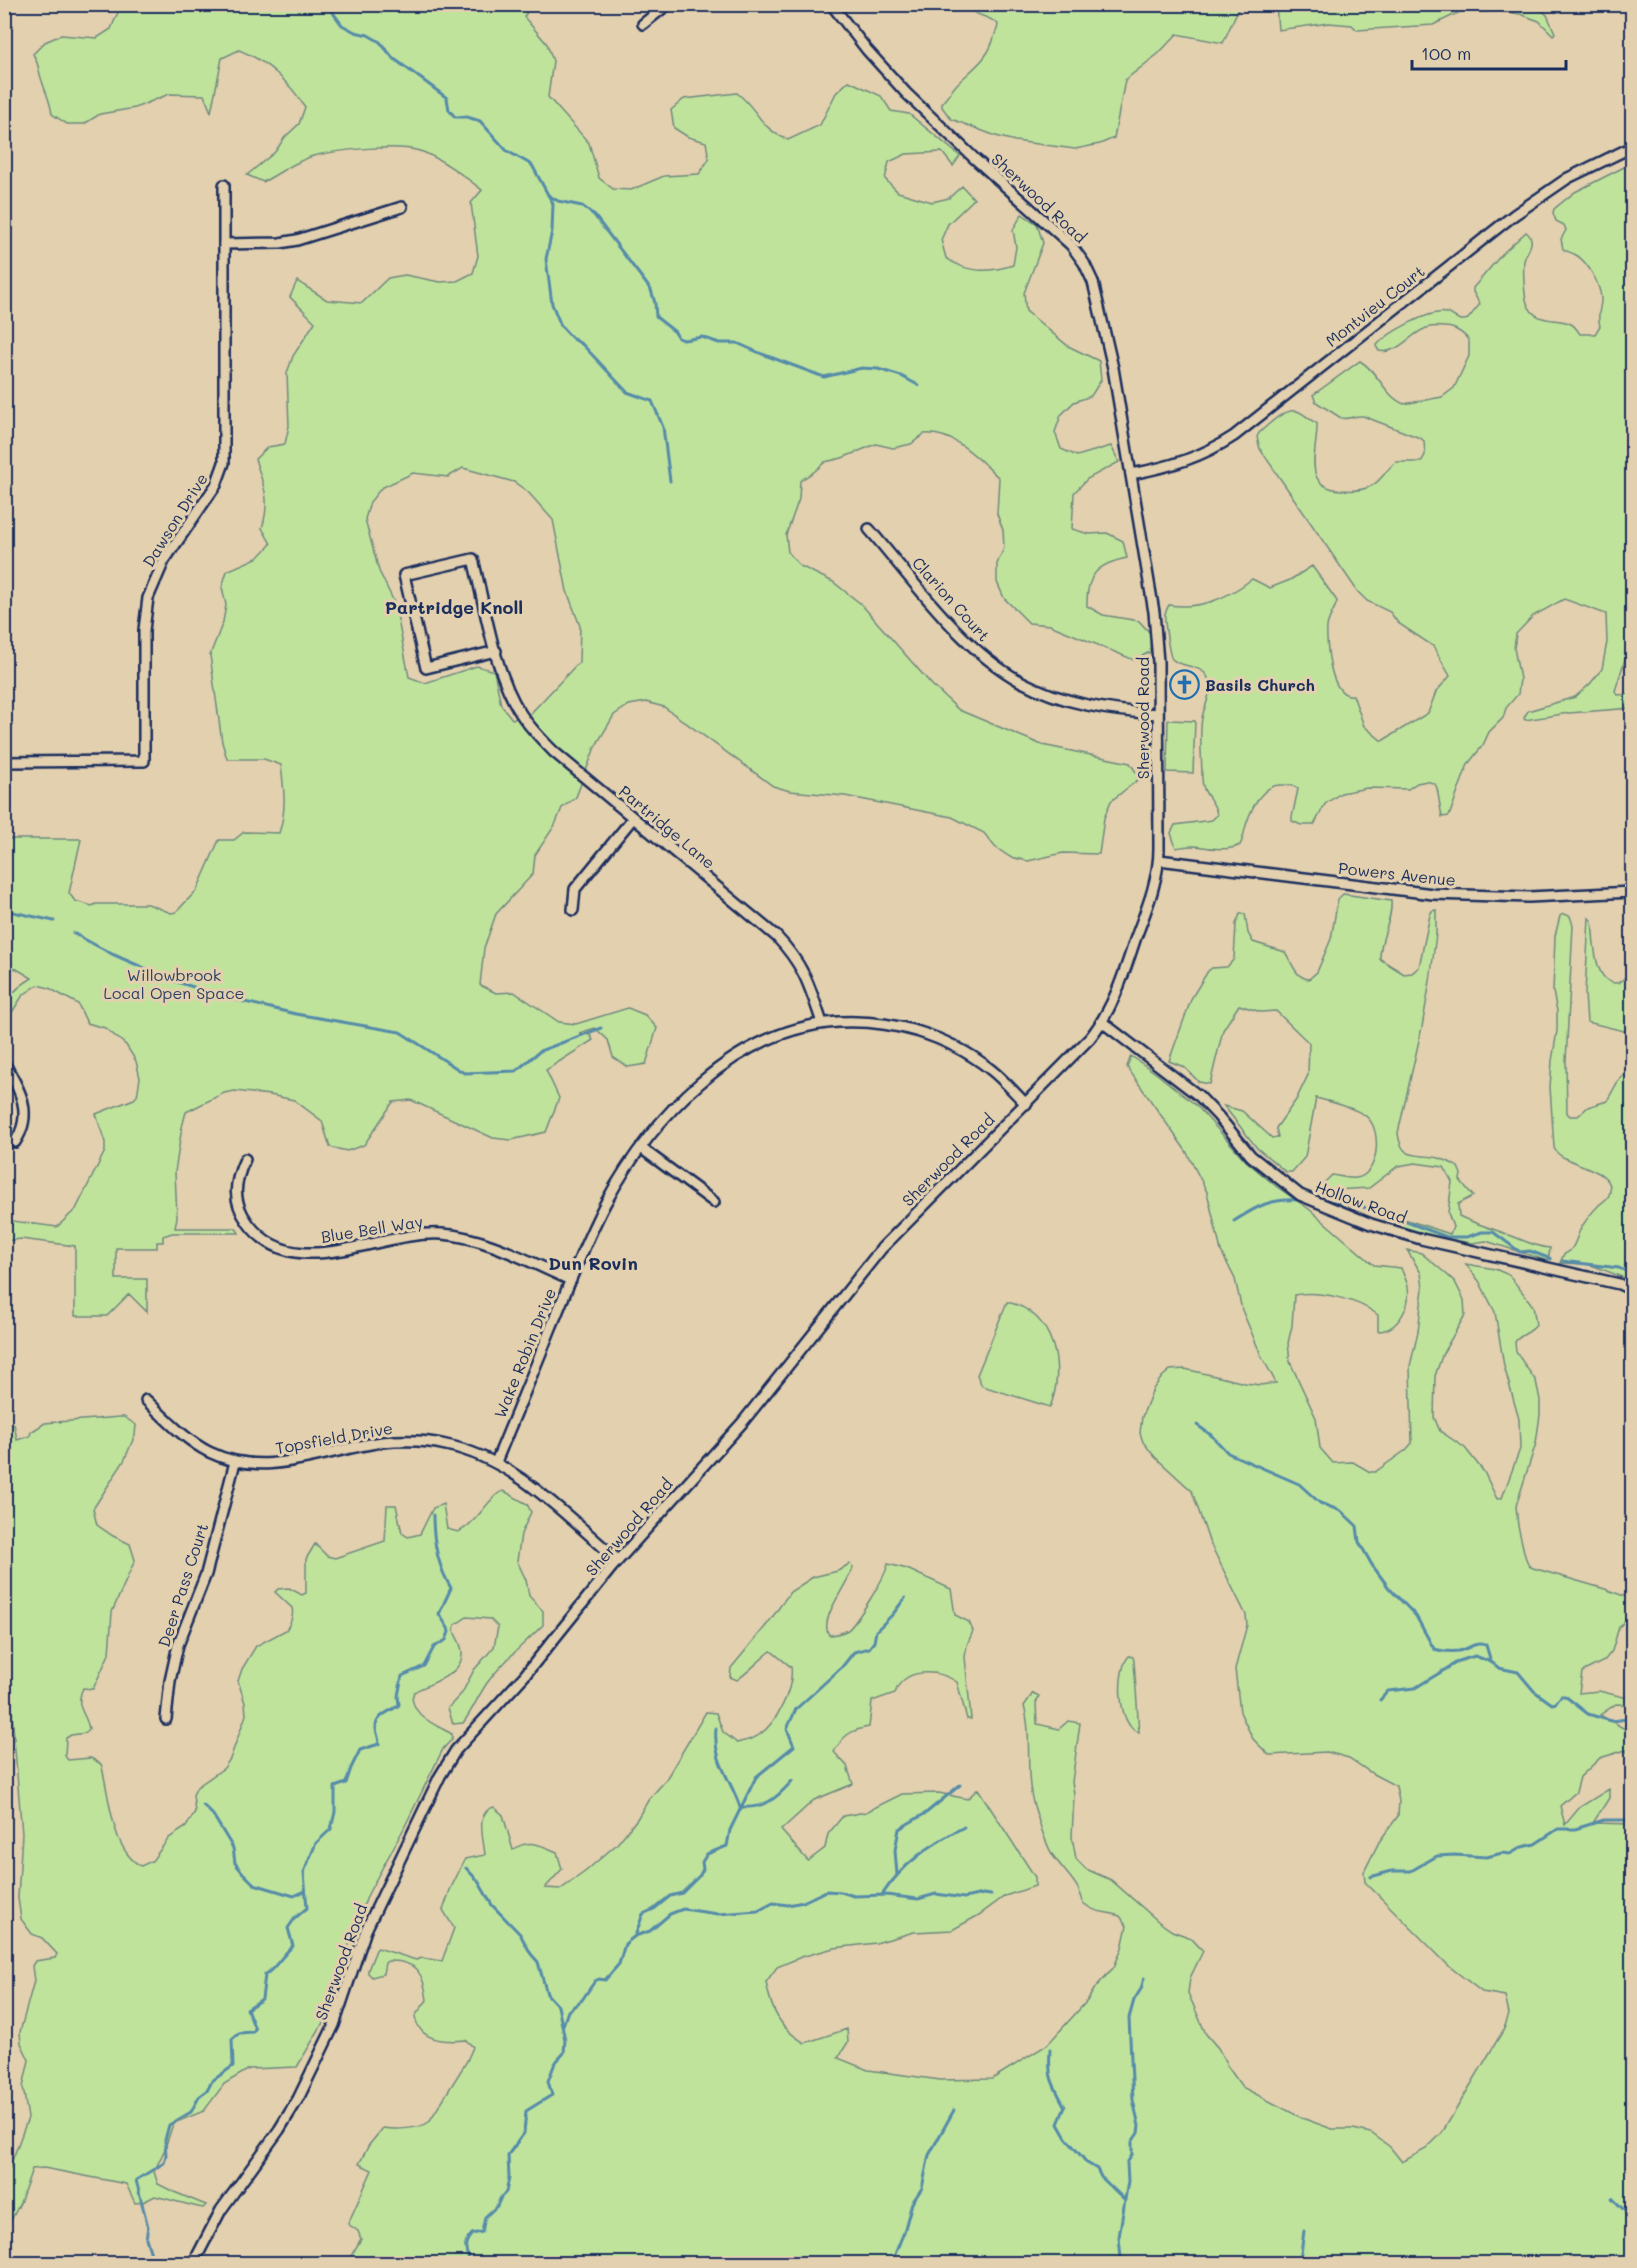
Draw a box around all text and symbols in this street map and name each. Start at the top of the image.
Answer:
scale bar [1412,33,1566,71]
text: 100 m [1421,41,1471,65]
street label: Sherwood Road [987,148,1091,247]
street label: Montvieu Court [1321,260,1428,351]
street label: Dawson Drive [137,469,212,571]
street label: Clarion Court [908,552,995,645]
district label: Partridge Knoll [385,595,523,619]
street label: Sherwood Road [1132,657,1153,779]
church icon: Basils Church [1168,669,1200,701]
place label: Basils Church [1205,674,1315,695]
street label: Partridge Lane [615,780,720,873]
street label: Powers Avenue [1337,857,1457,890]
park label: Willowbrook Local Open Space [103,964,245,1003]
street label: Sherwood Road [897,1109,998,1210]
street label: Hollow Road [1313,1175,1410,1228]
street label: Blue Bell Way [319,1210,424,1247]
district label: Dun Rovin [548,1251,638,1275]
street label: Wake Robin Drive [489,1285,560,1421]
street label: Topsfield Drive [274,1417,394,1458]
street label: Sherwood Road [581,1474,677,1580]
street label: Deer Pass Court [153,1520,212,1649]
street label: Sherwood Road [310,1901,371,2023]

